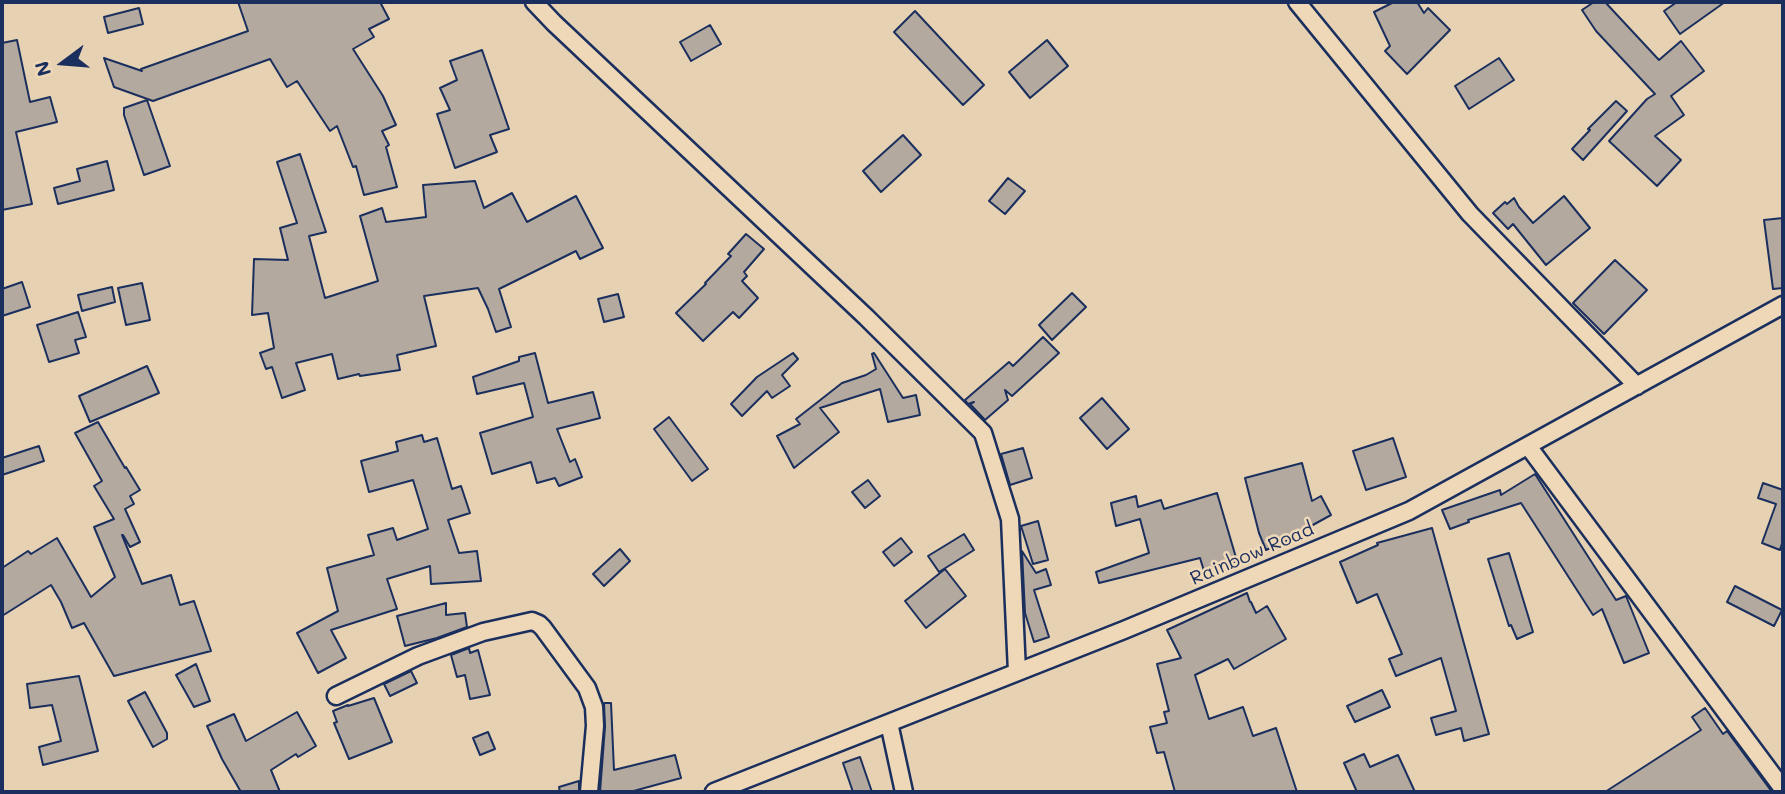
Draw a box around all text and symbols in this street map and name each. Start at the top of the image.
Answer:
north arrow [28,28,98,98]
text: N [28,59,56,79]
street label: Rainbow Road [1187,518,1317,590]

